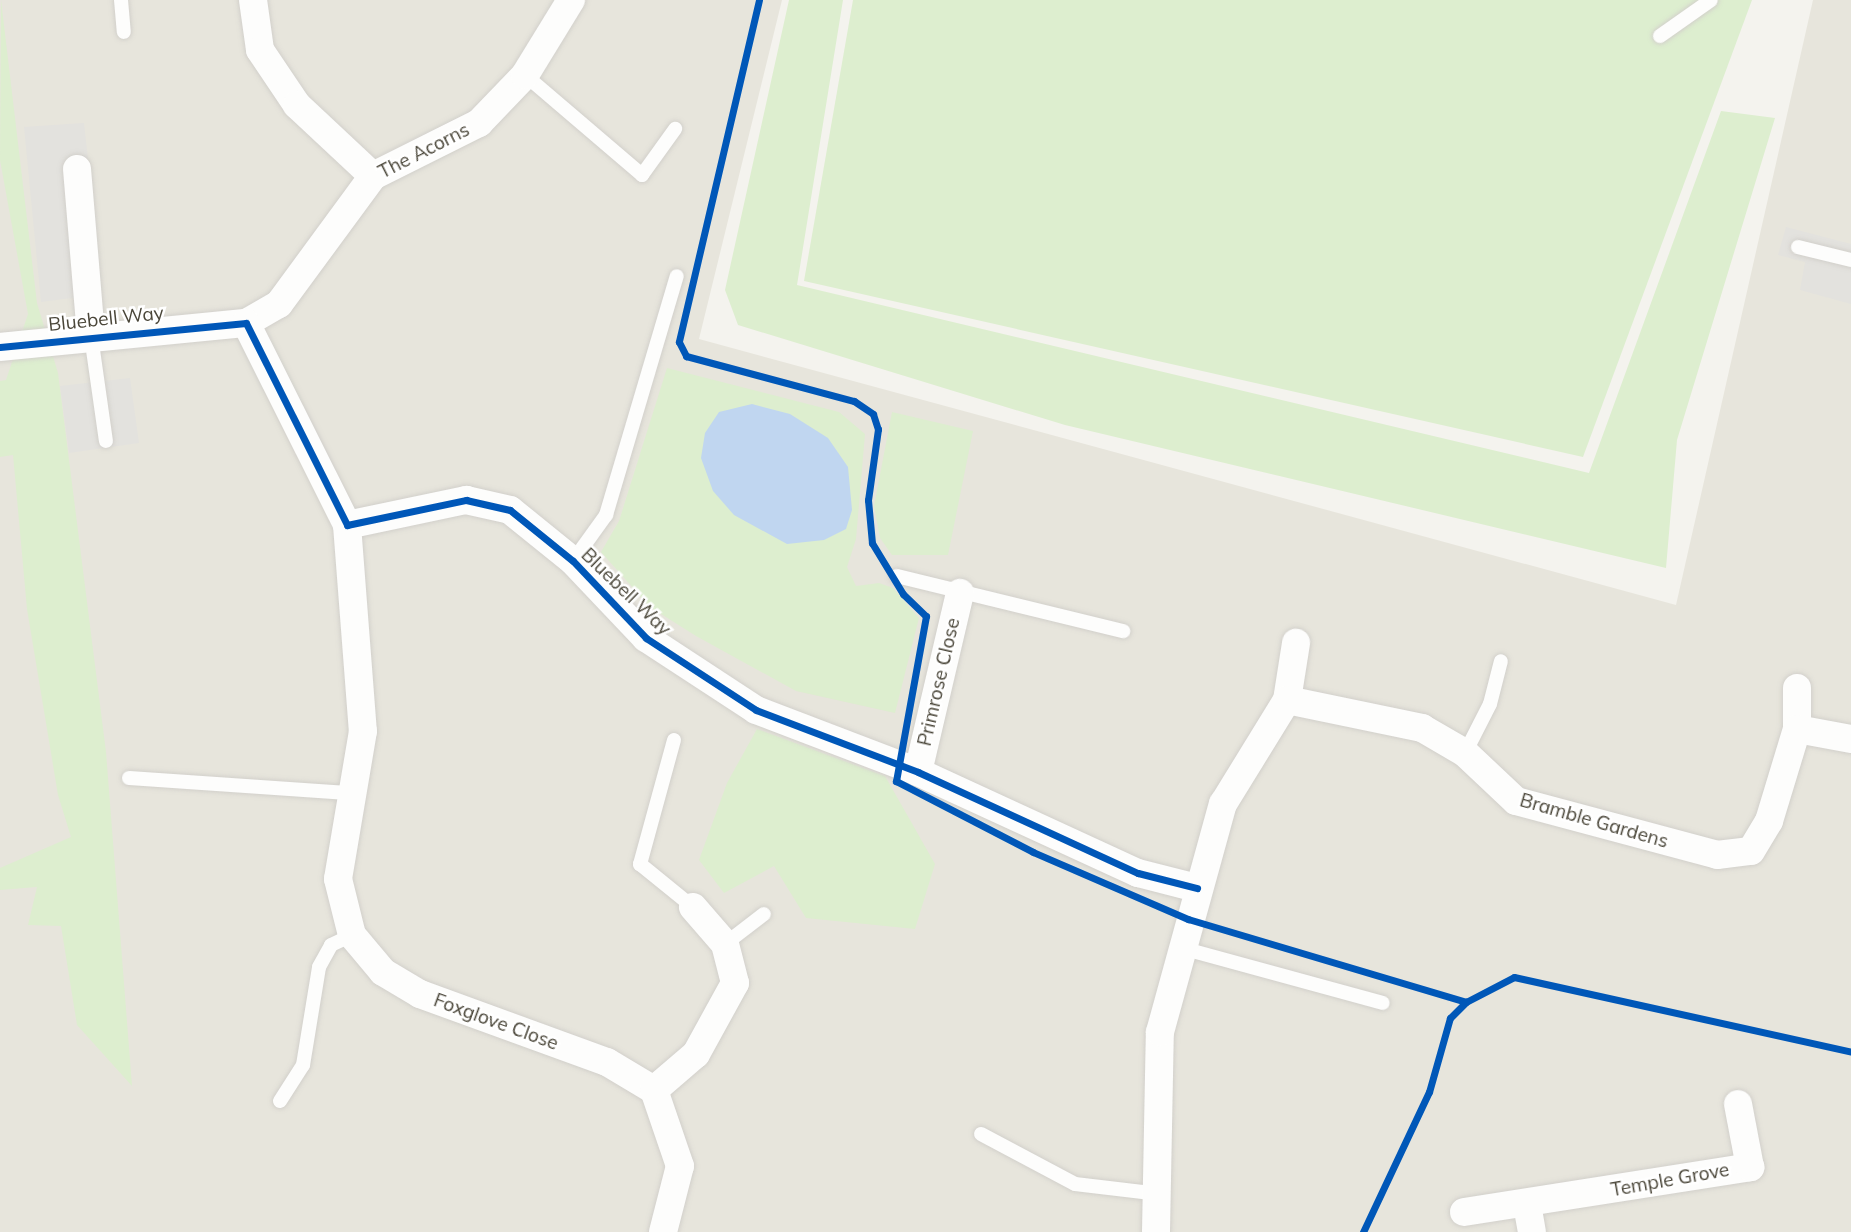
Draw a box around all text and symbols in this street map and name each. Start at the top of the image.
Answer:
street label: The Acorns [375,118,473,184]
street label: Bluebell Way [47,302,165,336]
street label: Bluebell Way [576,544,676,640]
street label: Primrose Close [913,616,965,748]
street label: Bramble Gardens [1517,789,1671,853]
street label: Foxglove Close [431,989,561,1055]
street label: Temple Grove [1609,1158,1731,1202]

